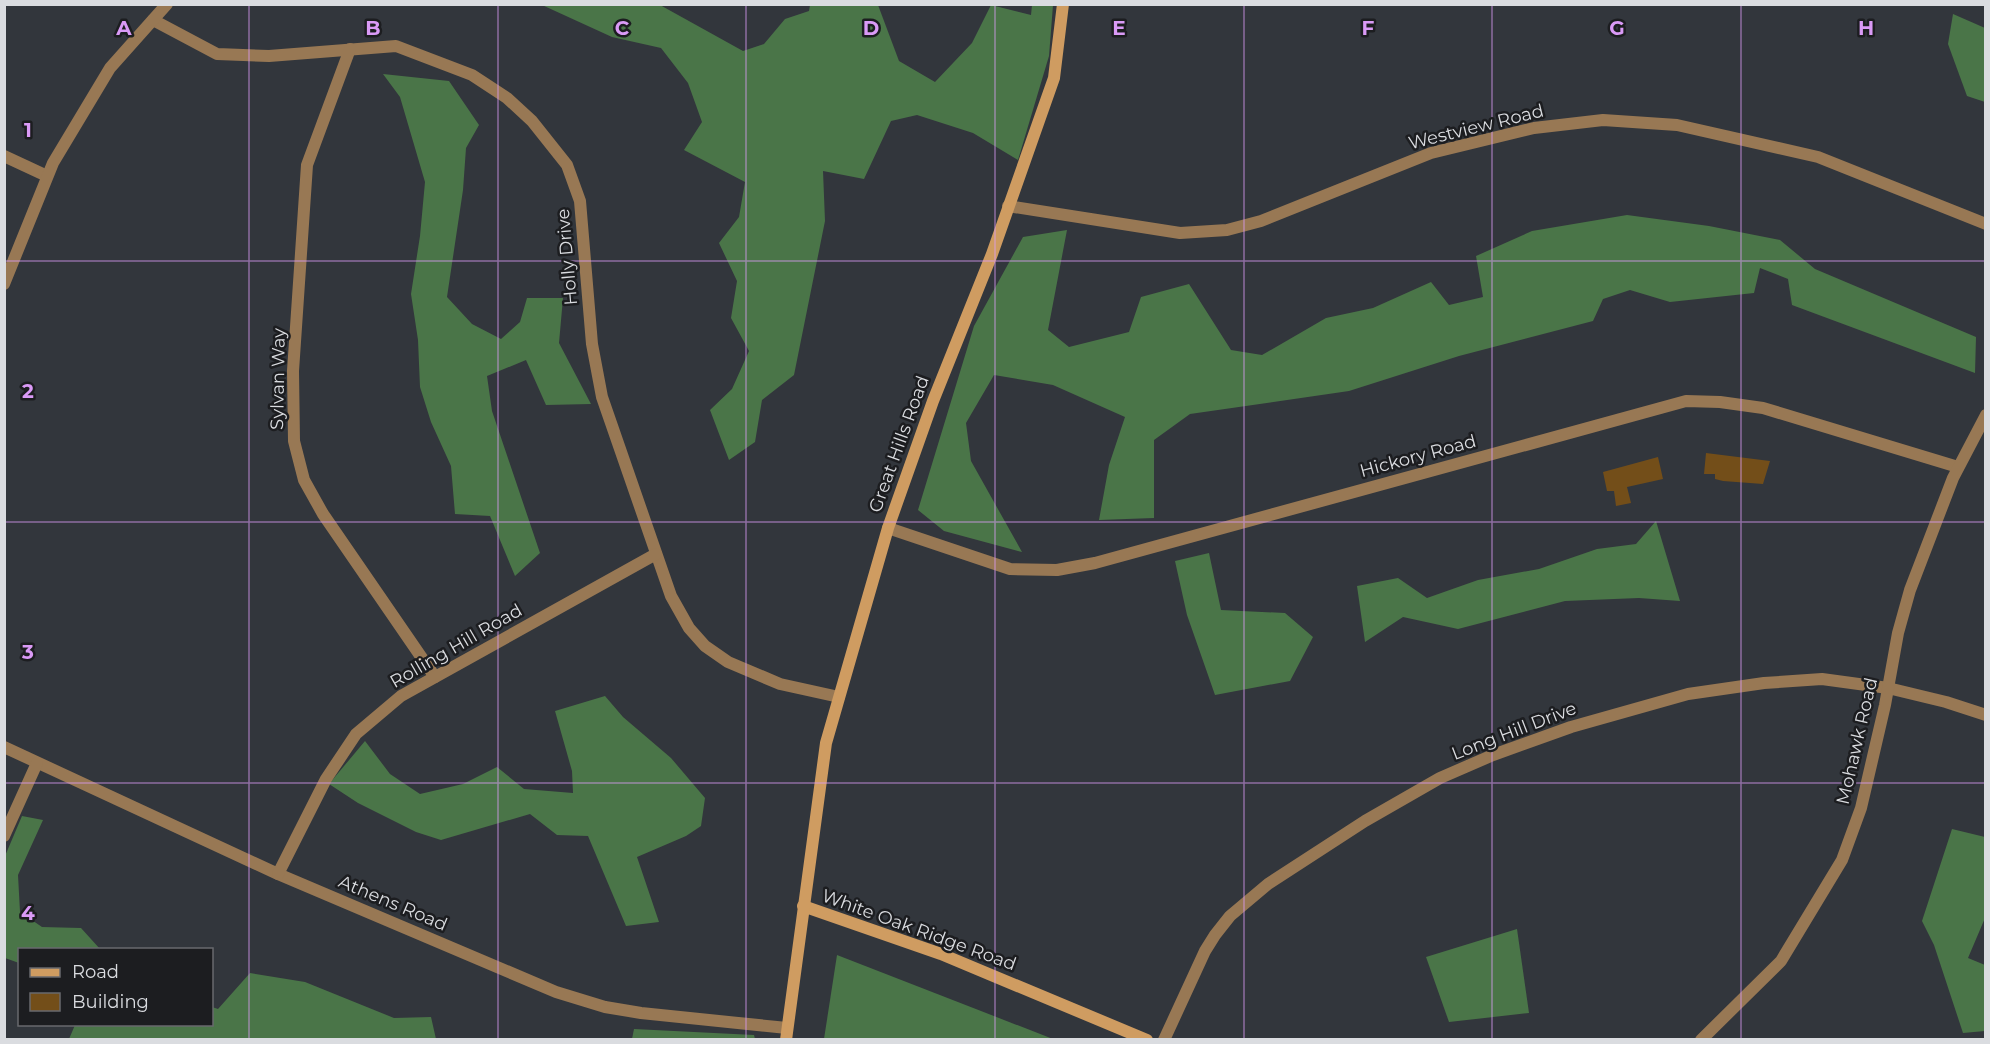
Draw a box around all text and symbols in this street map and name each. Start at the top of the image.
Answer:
text: A [115,16,132,40]
text: B [365,16,381,40]
text: C [615,16,630,40]
text: D [863,16,879,40]
text: E [1112,16,1126,40]
text: F [1362,16,1375,40]
text: G [1609,16,1625,40]
text: H [1858,16,1874,40]
street label: Westview Road [1406,100,1546,154]
text: 1 [24,118,32,142]
street label: Holly Drive [552,208,582,306]
street label: Sylvan Way [266,328,290,430]
street label: Great Hills Road [864,373,934,515]
text: 2 [22,379,34,403]
street label: Hickory Road [1357,430,1479,482]
street label: Rolling Hill Road [386,599,526,693]
text: 3 [21,640,34,664]
street label: Mohawk Road [1832,675,1882,807]
street label: Long Hill Drive [1448,697,1580,765]
street label: Athens Road [335,870,451,936]
street label: White Oak Ridge Road [819,885,1019,975]
text: 4 [21,901,35,925]
legend [18,948,213,1026]
text: Road [72,961,119,983]
text: Building [72,991,149,1013]

